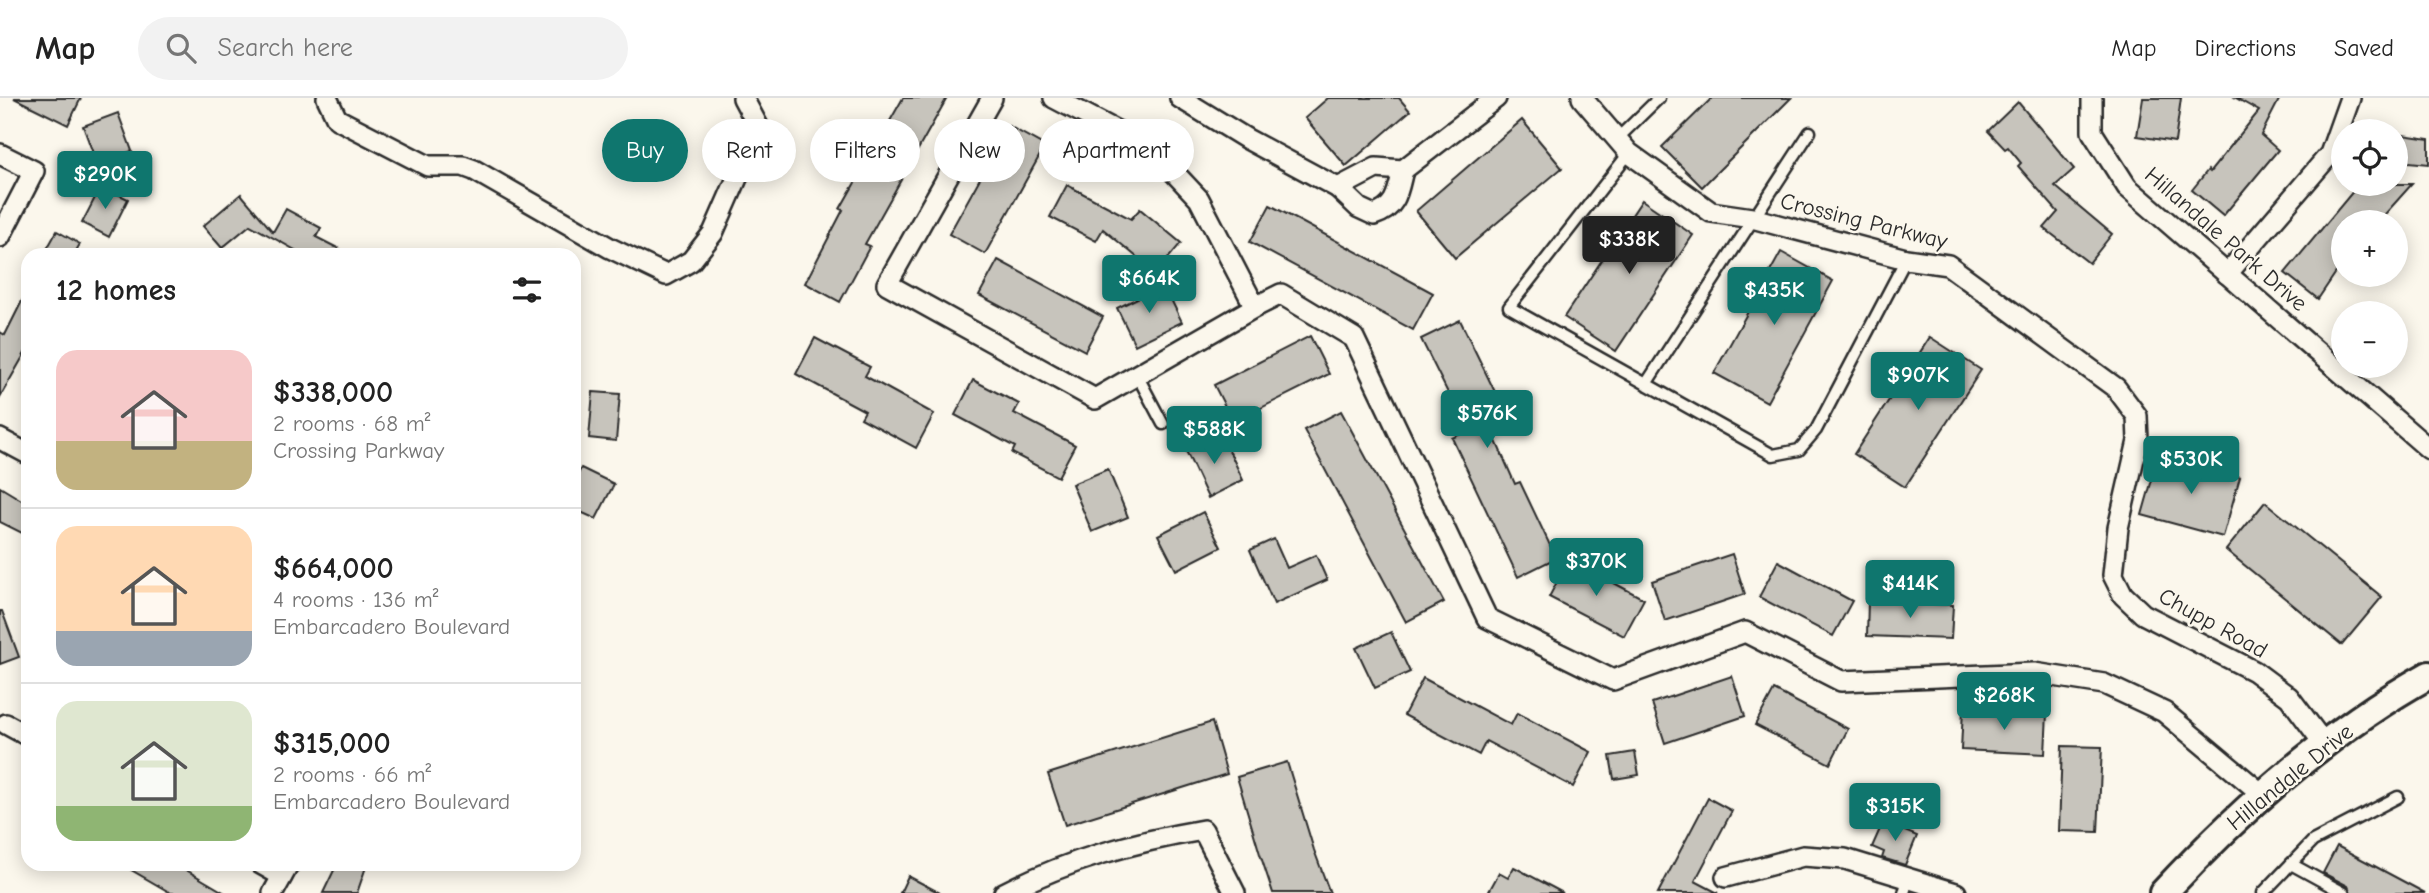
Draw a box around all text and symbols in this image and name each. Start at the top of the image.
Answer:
search box [138,17,628,80]
text: Map [35,29,96,67]
icon: search [162,29,200,67]
text: Search here [218,33,353,63]
text: Map [2111,34,2157,62]
text: Directions [2195,34,2296,62]
text: Saved [2334,34,2394,62]
chip: Buy [602,119,688,182]
chip: Rent [702,119,796,182]
chip: Filters [810,119,920,182]
chip: New [934,119,1025,182]
chip: Apartment [1039,119,1194,182]
map controls [2331,119,2408,378]
button: locate [2331,119,2408,196]
pin: $290K [56,152,154,211]
text: $290K [73,160,137,187]
street label: Hillandale Park Drive [2139,161,2313,317]
street label: Crossing Parkway [1778,187,1951,255]
button: + [2331,210,2408,287]
pin: $338K [1580,216,1678,276]
text: $338K [1598,225,1660,252]
pin: $664K [1100,256,1198,315]
text: $664K [1118,264,1180,291]
pin: $435K [1725,268,1823,327]
icon: filters [508,271,546,309]
text: 12 homes [56,273,176,308]
text: $435K [1743,276,1805,303]
button: − [2331,301,2408,378]
pin: $907K [1869,352,1967,412]
text: $907K [1887,361,1949,388]
text: $338,000 [273,375,393,410]
icon: home [112,378,196,462]
pin: $576K [1438,390,1536,450]
text: $576K [1457,399,1517,426]
pin: $588K [1165,406,1263,466]
text: 2 rooms · 68 m² [273,410,431,437]
text: $588K [1183,415,1245,442]
pin: $530K [2142,436,2240,496]
text: Crossing Parkway [273,437,444,464]
text: $530K [2159,445,2223,472]
pin: $370K [1547,538,1645,598]
text: $370K [1565,547,1627,574]
text: $664,000 [273,551,394,586]
icon: home [112,554,196,638]
pin: $414K [1861,560,1959,620]
text: $414K [1881,569,1939,596]
street label: Chupp Road [2154,582,2272,664]
text: 4 rooms · 136 m² [273,586,439,613]
text: Embarcadero Boulevard [273,613,510,640]
pin: $268K [1955,672,2053,732]
text: $268K [1973,681,2035,708]
street label: Hillandale Drive [2222,718,2358,836]
text: $315,000 [273,726,391,761]
icon: home [112,729,196,813]
text: 2 rooms · 66 m² [273,761,431,788]
pin: $315K [1846,784,1944,843]
text: Embarcadero Boulevard [273,788,510,815]
text: $315K [1865,792,1925,819]

